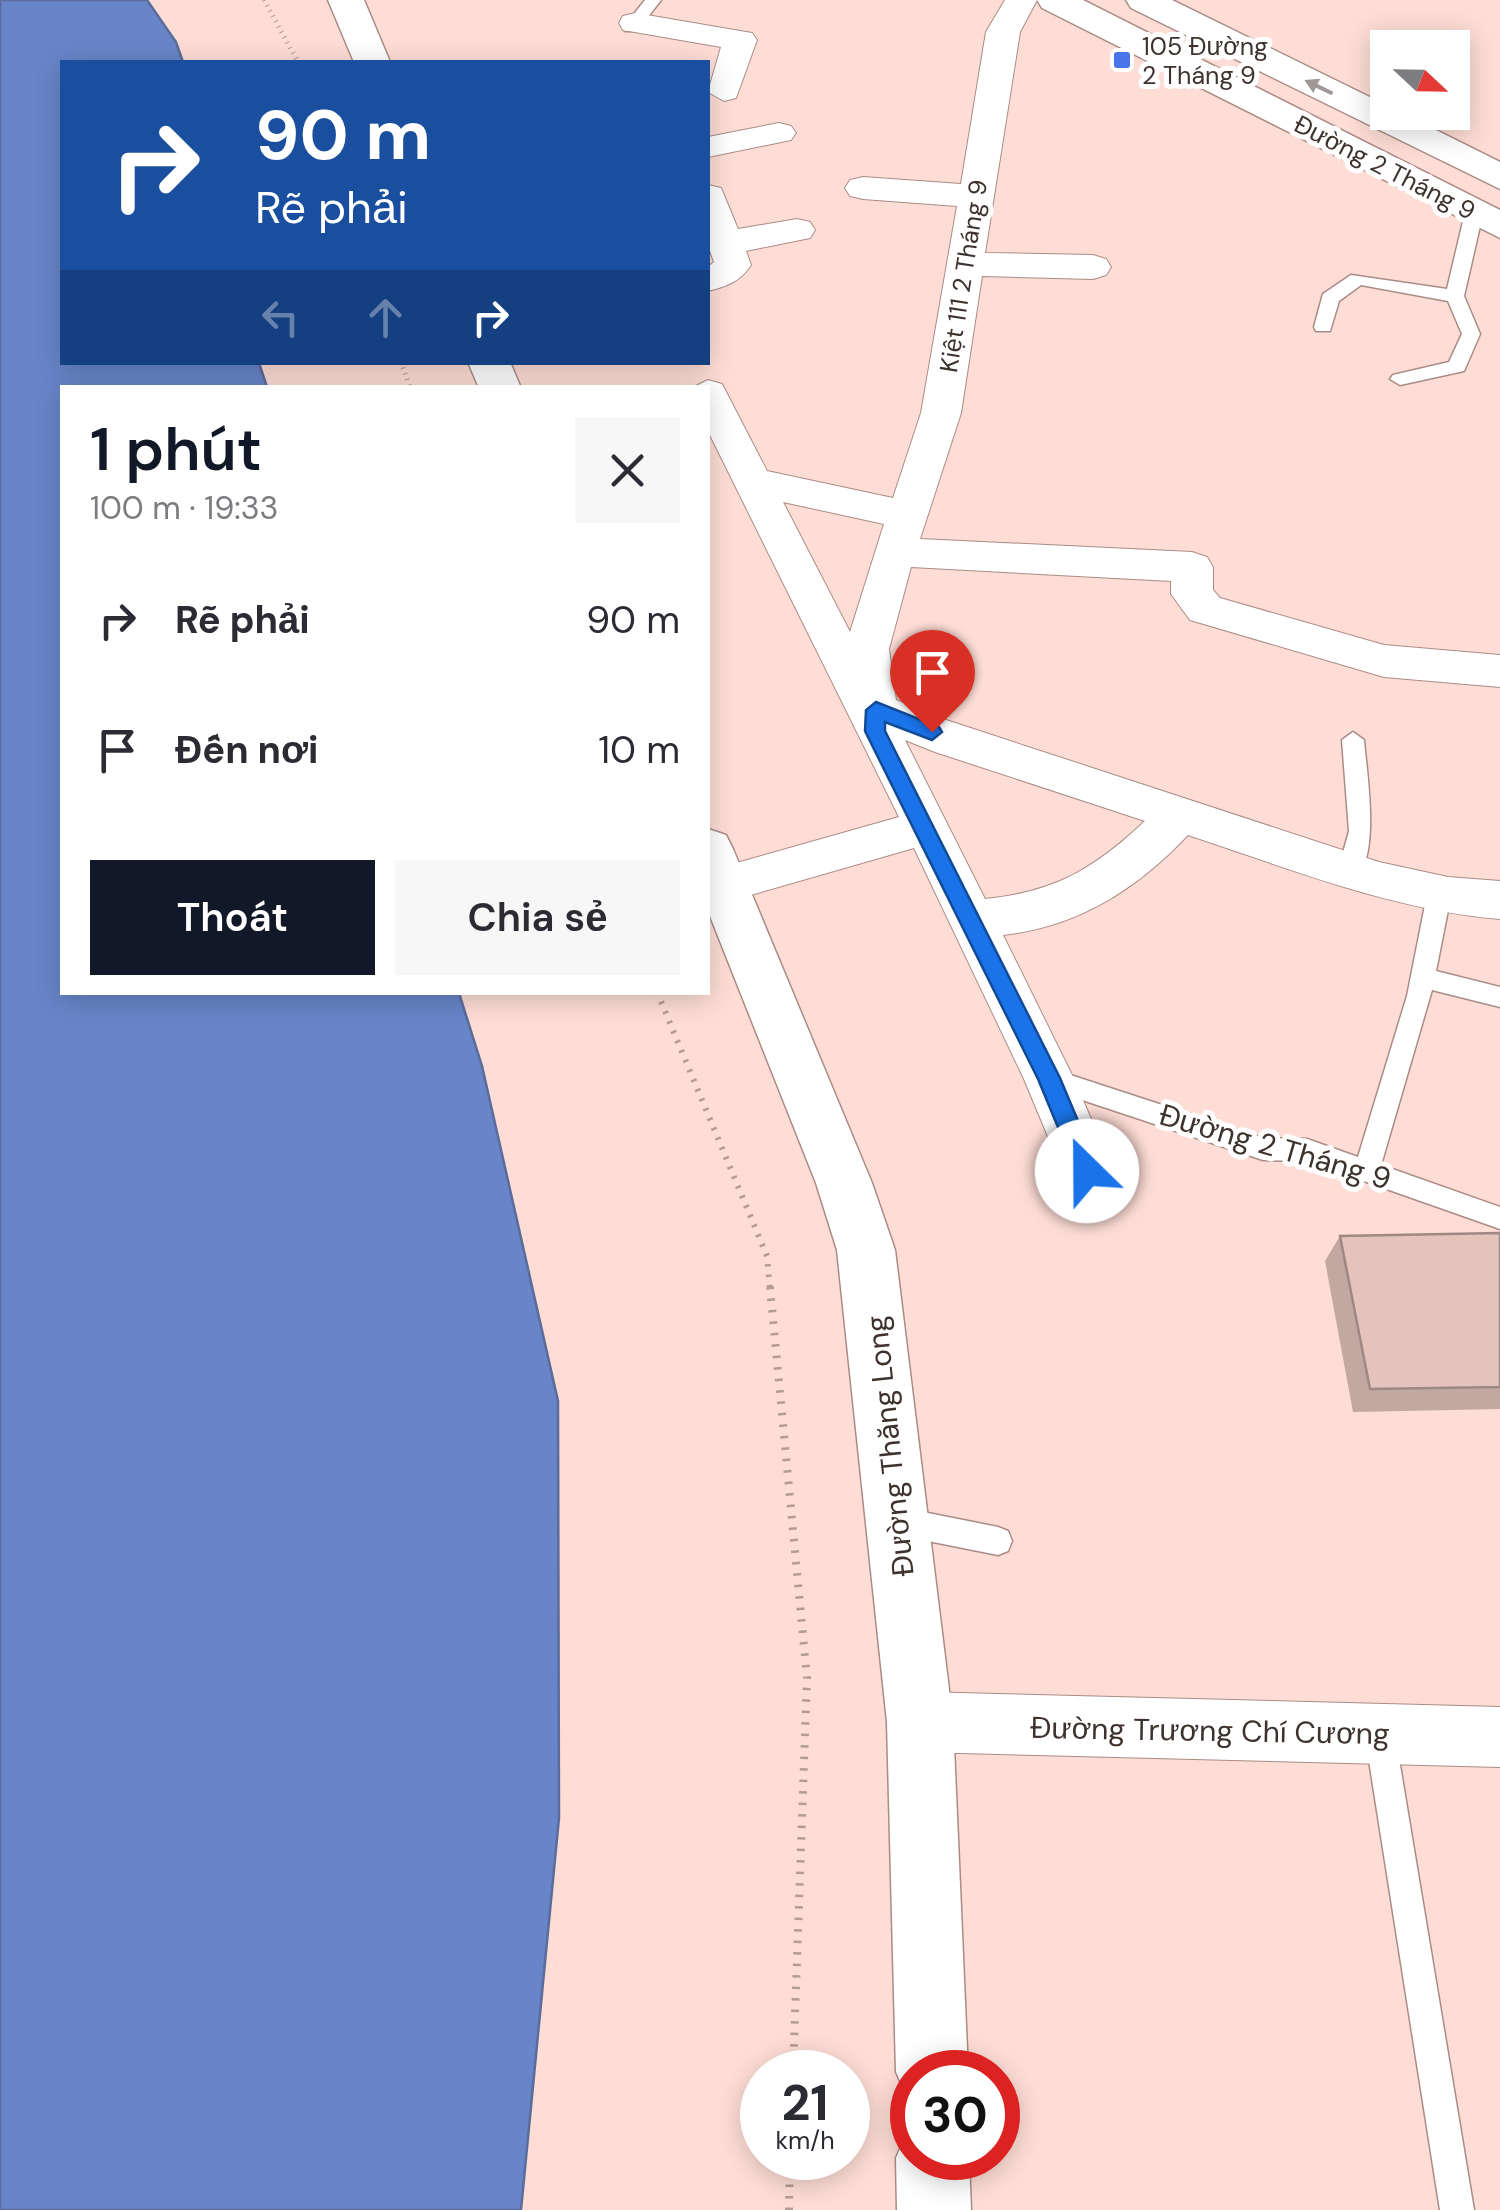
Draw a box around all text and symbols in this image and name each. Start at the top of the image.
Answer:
place label: 105 Đường 2 Tháng 9 [1142,30,1268,92]
north arrow [1370,30,1470,130]
map controls [1370,30,1470,130]
marker: 105 Đường 2 Tháng 9 [1111,49,1133,71]
one-way arrow [1304,78,1333,95]
text: 90 m [255,90,431,181]
icon: right [90,100,220,230]
street label: Đường 2 Tháng 9 [1288,107,1481,227]
street label: Kiệt 111 2 Tháng 9 [932,177,995,375]
text: Rẽ phải [255,178,408,237]
icon: left [253,290,308,345]
icon: ahead [358,290,413,345]
icon: right [463,290,518,345]
text: 1 phút [90,410,262,489]
button: close [575,418,680,523]
text: 100 m · 19:33 [90,487,279,529]
icon: right [90,593,145,648]
text: Rẽ phải [175,595,310,645]
text: 90 m [586,595,680,645]
pin [890,630,975,733]
icon: arrive [905,645,960,700]
icon: arrive [90,723,145,778]
text: Đến nơi [175,725,318,775]
text: 10 m [598,725,680,775]
button: Thoát [90,860,375,975]
button: Chia sẻ [395,860,680,975]
street label: Đường 2 Tháng 9 [1155,1095,1396,1198]
position arrow [1035,1119,1139,1223]
street label: Đường Thăng Long [856,1314,923,1578]
street label: Đường Trương Chí Cương [1030,1708,1390,1753]
speed limit sign: 30 [890,2050,1020,2180]
text: 21 [781,2070,829,2136]
text: km/h [775,2124,835,2157]

